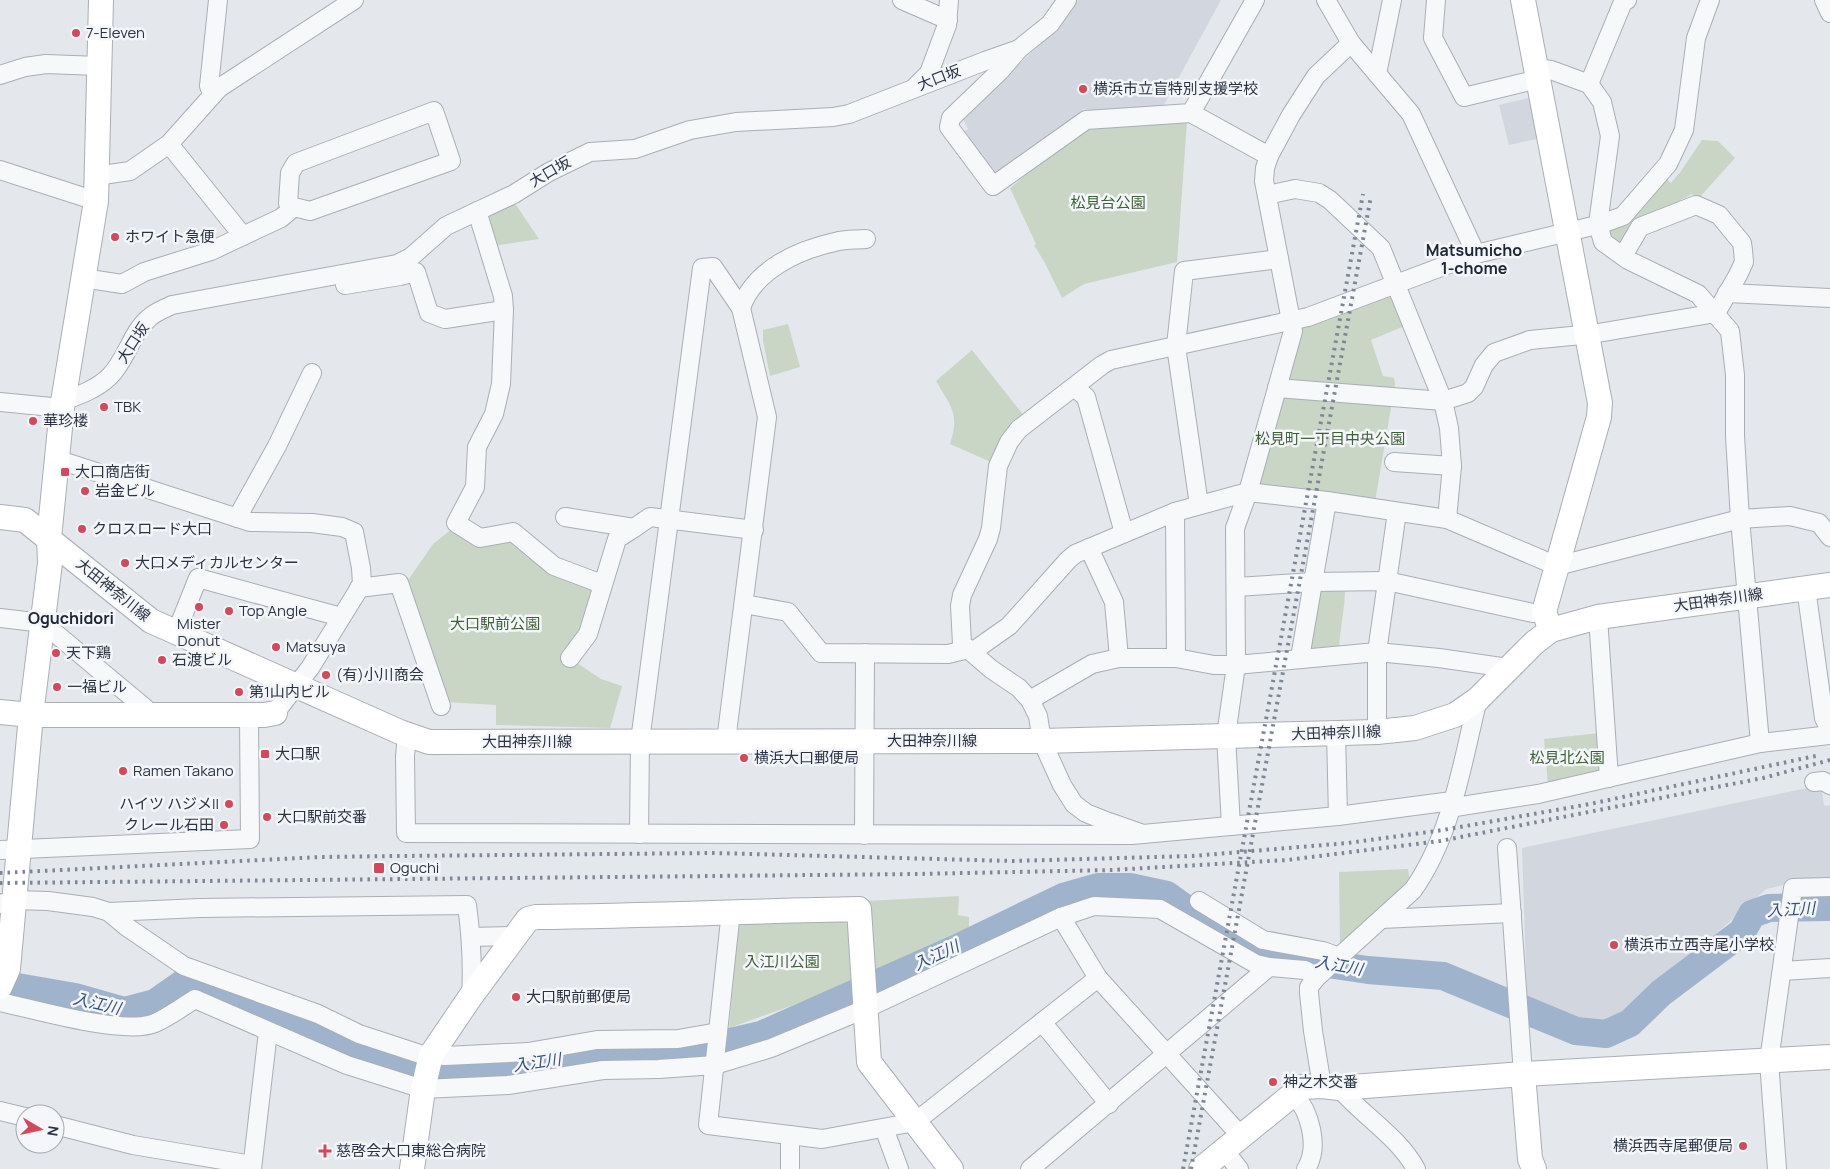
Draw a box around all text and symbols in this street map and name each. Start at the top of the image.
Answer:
place label: 7-Eleven [86,22,145,43]
marker: 7-Eleven [70,27,82,39]
street label: 大口坂 [914,60,964,95]
place label: 横浜市立盲特別支援学校 [1093,78,1258,99]
marker: 横浜市立盲特別支援学校 [1077,83,1089,95]
street label: 大口坂 [525,151,574,192]
park label: 松見台公園 [1070,192,1146,213]
place label: ホワイト急便 [125,226,215,247]
marker: ホワイト急便 [109,231,121,243]
district label: Matsumicho 1-chome [1426,239,1522,279]
street label: 大口坂 [112,318,154,367]
place label: TBK [114,396,141,417]
marker: TBK [98,401,110,413]
place label: 華珍楼 [43,410,88,431]
marker: 華珍楼 [27,415,39,427]
park label: 松見町一丁目中央公園 [1255,428,1405,449]
place label: 大口商店街 [75,461,150,482]
marker: 大口商店街 [59,466,71,478]
place label: 岩金ビル [95,480,155,501]
marker: 岩金ビル [79,485,91,497]
place label: クロスロード大口 [92,518,212,539]
marker: クロスロード大口 [76,523,88,535]
place label: 大口メディカルセンター [135,552,299,573]
street label: 大田神奈川線 [72,553,155,626]
marker: 大口メディカルセンター [119,557,131,569]
street label: 大田神奈川線 [1672,583,1764,616]
place label: Top Angle [239,600,307,621]
marker: Mister Donut [193,601,205,613]
marker: Top Angle [223,605,235,617]
district label: Oguchidori [28,607,114,629]
place label: Mister Donut [177,613,222,651]
park label: 大口駅前公園 [450,613,540,634]
place label: Matsuya [286,636,346,657]
marker: Matsuya [270,641,282,653]
place label: 天下鶏 [66,642,111,663]
marker: 天下鶏 [50,647,62,659]
place label: 石渡ビル [172,649,232,670]
marker: 石渡ビル [156,654,168,666]
place label: (有)小川商会 [336,664,424,685]
marker: (有)小川商会 [320,669,332,681]
place label: 一福ビル [67,676,127,697]
marker: 一福ビル [51,681,63,693]
place label: 第1山内ビル [249,681,330,702]
marker: 第1山内ビル [233,686,245,698]
street label: 大田神奈川線 [1291,720,1381,745]
street label: 大田神奈川線 [887,730,977,751]
street label: 大田神奈川線 [482,731,572,752]
place label: 大口駅 [275,743,320,764]
place label: 横浜大口郵便局 [754,747,859,768]
park label: 松見北公園 [1529,747,1605,768]
marker: 大口駅 [259,748,271,760]
marker: 横浜大口郵便局 [738,752,750,764]
place label: Ramen Takano [133,760,234,781]
marker: Ramen Takano [117,765,129,777]
place label: ハイツ ハジメII [119,793,219,814]
marker: ハイツ ハジメII [223,798,235,810]
place label: 大口駅前交番 [277,806,367,827]
marker: 大口駅前交番 [261,811,273,823]
place label: クレール石田 [124,814,214,835]
marker: クレール石田 [218,819,230,831]
place label: Oguchi [390,857,439,878]
marker: Oguchi [372,861,386,875]
water label: 入江川 [1766,897,1818,921]
water label: 入江川 [910,934,964,975]
place label: 横浜市立西寺尾小学校 [1624,934,1774,955]
marker: 横浜市立西寺尾小学校 [1608,939,1620,951]
water label: 入江川 [1313,950,1367,980]
park label: 入江川公園 [744,951,820,972]
place label: 大口駅前郵便局 [526,986,631,1007]
water label: 入江川 [71,987,125,1020]
marker: 大口駅前郵便局 [510,991,522,1003]
water label: 入江川 [512,1047,564,1076]
place label: 神之木交番 [1283,1071,1358,1092]
marker: 神之木交番 [1267,1076,1279,1088]
north arrow [15,1104,65,1154]
text: N [43,1125,64,1138]
place label: 横浜西寺尾郵便局 [1613,1135,1733,1156]
place label: 慈啓会大口東総合病院 [336,1140,486,1161]
marker: 横浜西寺尾郵便局 [1737,1140,1749,1152]
marker: 慈啓会大口東総合病院 [318,1144,332,1158]

